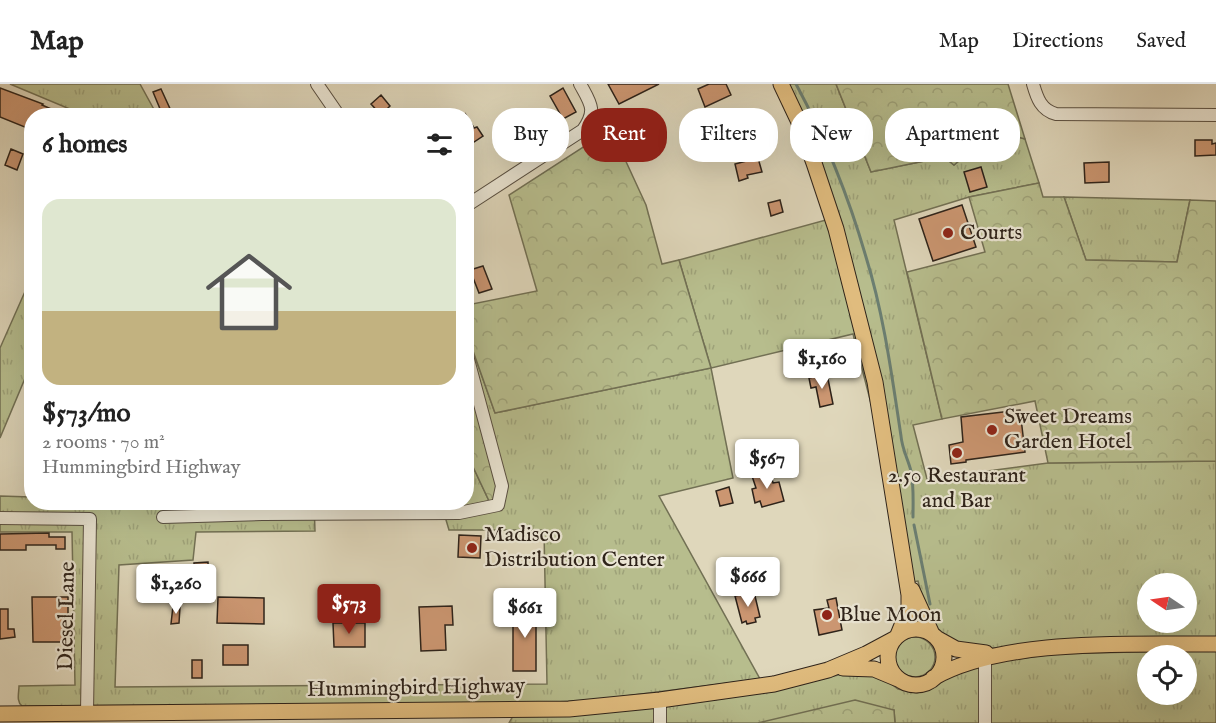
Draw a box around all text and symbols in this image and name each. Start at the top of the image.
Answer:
text: Map [30,24,84,59]
text: Map [939,28,979,55]
text: Directions [1012,28,1103,55]
text: Saved [1136,28,1186,55]
chip: Buy [492,108,569,162]
chip: Rent [581,108,667,162]
chip: Filters [679,108,778,162]
chip: New [790,108,873,162]
chip: Apartment [885,108,1020,162]
text: 6 homes [42,128,127,161]
icon: filters [423,128,456,161]
place label: Courts [960,219,1022,247]
marker: Courts [941,226,955,240]
icon: home [195,238,303,346]
pin: $1,160 [773,339,871,390]
text: $1,160 [797,346,847,371]
text: $573/mo [42,397,131,430]
place label: Sweet Dreams Garden Hotel [1004,403,1132,456]
marker: Sweet Dreams Garden Hotel [985,423,999,437]
text: 2 rooms · 70 m² [42,430,165,455]
pin: $567 [731,439,803,490]
text: $567 [749,446,785,471]
marker: 2.50 Restaurant and Bar [950,446,964,460]
text: Hummingbird Highway [42,455,241,480]
place label: 2.50 Restaurant and Bar [888,462,1027,515]
place label: Madisco Distribution Center [484,521,665,574]
marker: Madisco Distribution Center [465,541,479,555]
pin: $666 [712,557,784,608]
street label: Diesel Lane [52,561,82,671]
pin: $1,260 [127,564,225,615]
text: $666 [730,564,766,589]
text: $1,260 [150,571,202,596]
north arrow [1137,573,1197,633]
map controls [1137,573,1197,705]
pin: $573 [313,584,385,635]
pin: $661 [489,588,561,639]
text: $573 [331,591,367,616]
text: $661 [507,595,543,620]
place label: Blue Moon [839,601,942,629]
marker: Blue Moon [820,608,834,622]
button: locate [1137,645,1197,705]
street label: Hummingbird Highway [307,672,526,704]

